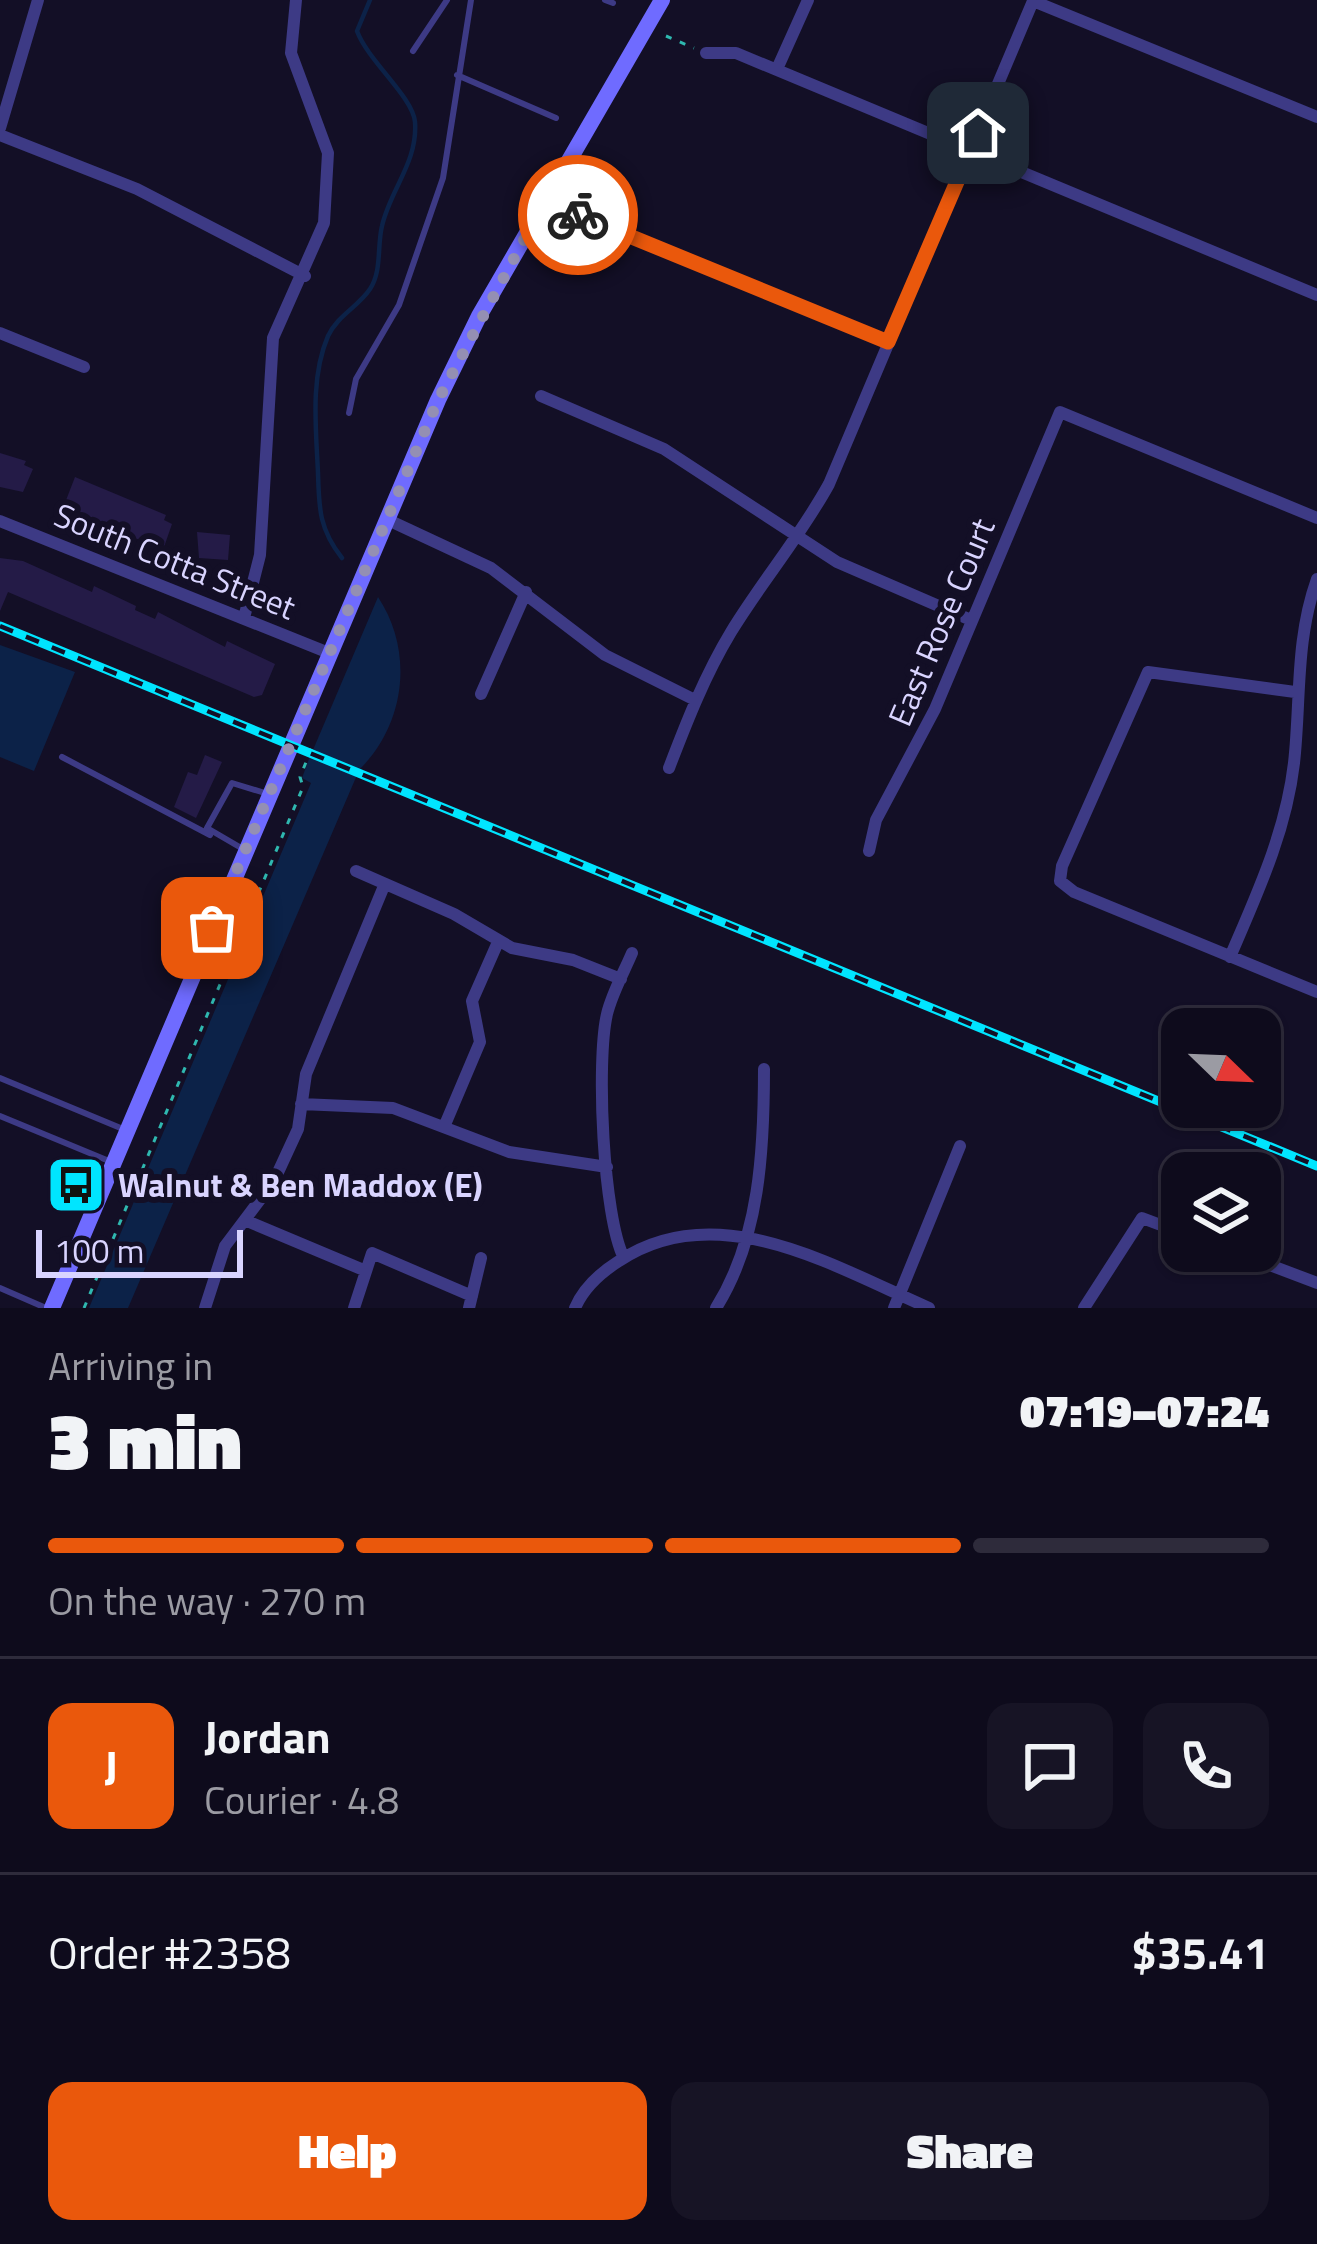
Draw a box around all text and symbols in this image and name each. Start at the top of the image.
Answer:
pin [927,82,1029,184]
icon: home [945,100,1011,166]
courier [518,155,638,275]
icon: bike [545,182,611,248]
street label: South Cotta Street [47,490,304,632]
street label: East Rose Court [875,510,1007,734]
pin [161,877,263,979]
icon: bag [179,895,245,961]
north arrow [1161,1008,1281,1128]
map controls [1161,1008,1281,1272]
button: layers [1161,1152,1281,1272]
bus stop icon: Walnut & Ben Maddox (E) [45,1154,107,1216]
place label: Walnut & Ben Maddox (E) [118,1160,483,1210]
scale bar [36,1224,243,1277]
text: 100 m [54,1226,144,1276]
text: Arriving in [48,1336,213,1395]
text: 07:19–07:24 [1020,1376,1269,1444]
text: 3 min [48,1381,242,1499]
text: On the way · 270 m [48,1571,366,1630]
text: Jordan [204,1702,331,1770]
button: chat [987,1703,1113,1829]
button: phone [1143,1703,1269,1829]
text: J [104,1732,118,1800]
text: Courier · 4.8 [204,1770,399,1829]
text: Order #2358 [48,1918,291,1986]
text: $35.41 [1131,1918,1269,1986]
button: Help [48,2082,647,2220]
button: Share [671,2082,1269,2220]

